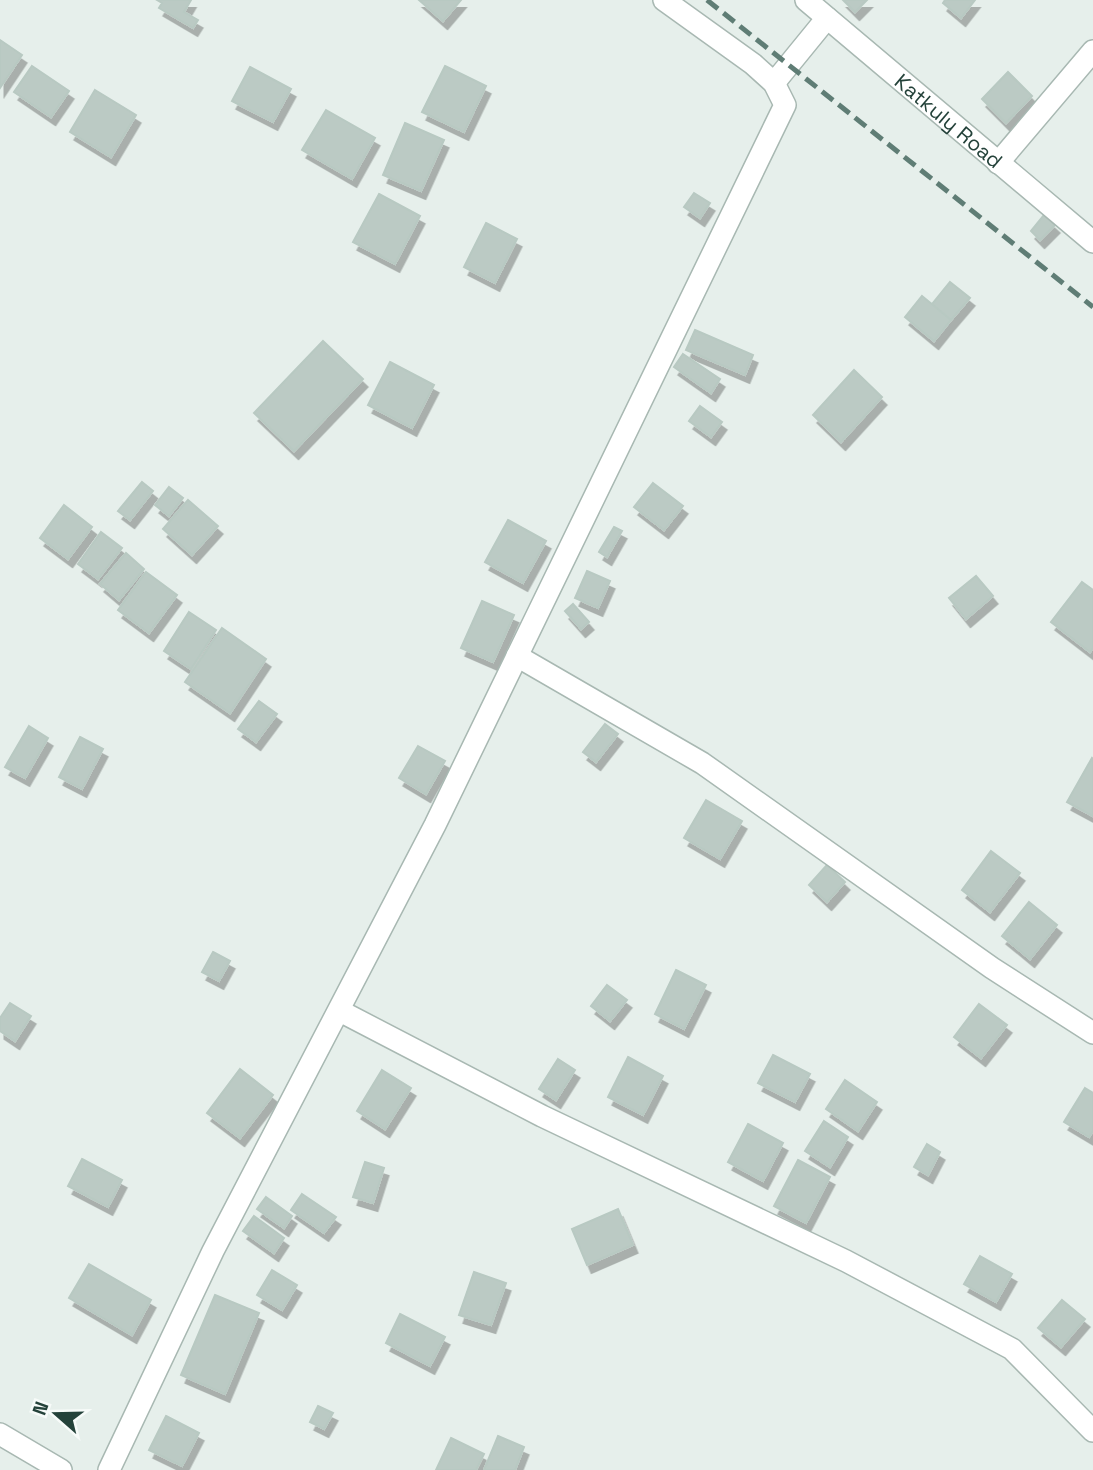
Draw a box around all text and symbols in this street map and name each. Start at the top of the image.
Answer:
street label: Katkuly Road [889,67,1009,174]
north arrow [21,1379,91,1449]
text: N [27,1398,54,1419]

